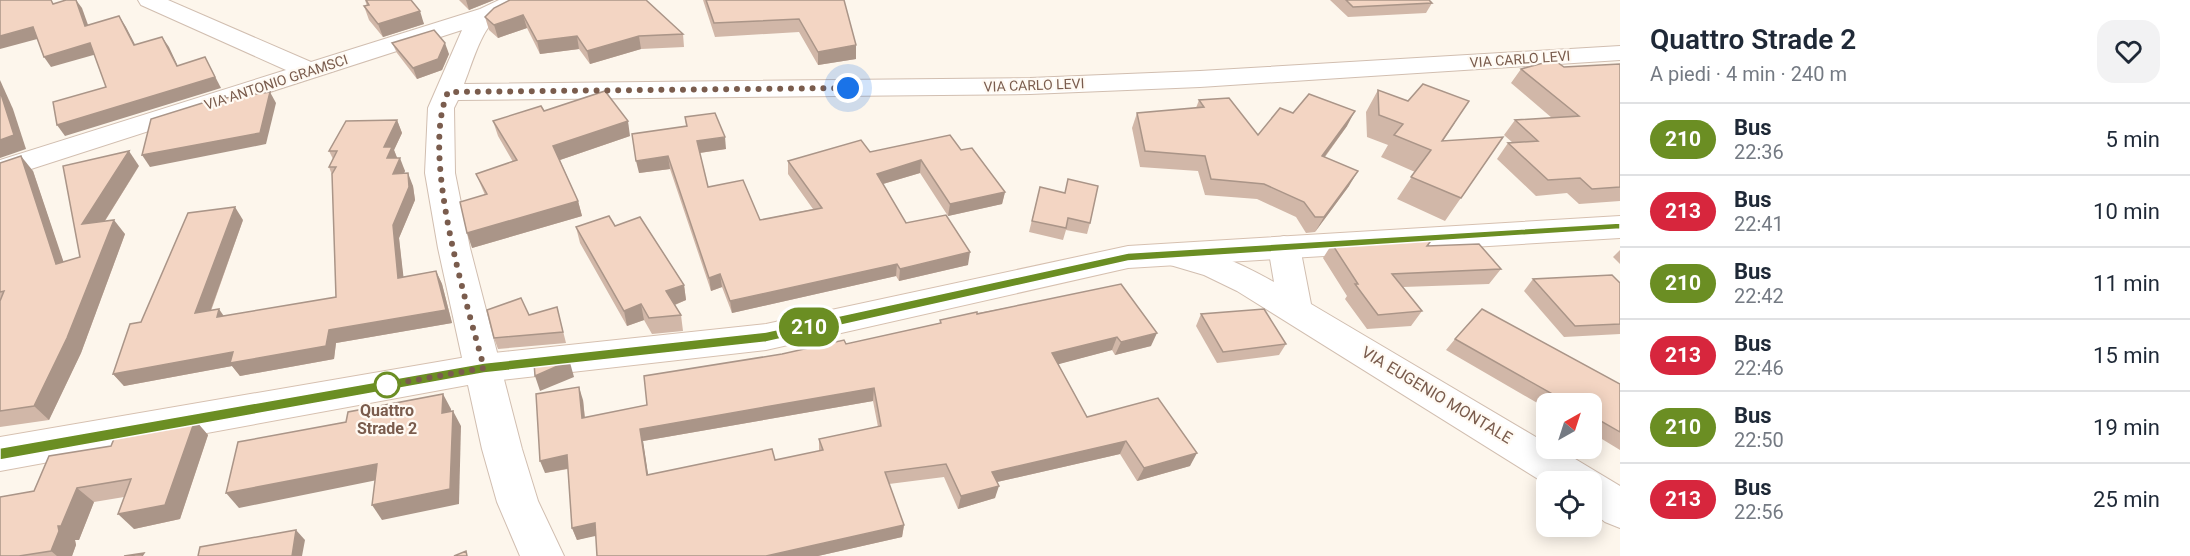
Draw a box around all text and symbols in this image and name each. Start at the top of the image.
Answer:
button: heart [2097,20,2160,83]
text: Quattro Strade 2 [1650,23,1856,56]
street label: VIA CARLO LEVI [1469,48,1571,70]
street label: VIA ANTONIO GRAMSCI [202,51,350,113]
text: A piedi · 4 min · 240 m [1650,62,1847,86]
your location [833,73,863,103]
street label: VIA CARLO LEVI [983,75,1085,95]
text: Bus [1734,115,1772,140]
text: 210 [1665,127,1701,151]
text: 5 min [2105,127,2160,152]
text: 22:36 [1734,140,1784,164]
text: Bus [1734,187,1772,212]
text: 213 [1665,199,1701,223]
text: 10 min [2093,199,2160,224]
text: 22:41 [1734,212,1784,236]
text: Bus [1734,259,1772,284]
text: 210 [1665,271,1701,295]
text: 11 min [2093,271,2160,296]
text: 22:42 [1734,284,1784,308]
line badge: 210 [774,308,844,346]
text: 210 [791,315,827,339]
text: Bus [1734,331,1772,356]
street label: VIA EUGENIO MONTALE [1358,342,1516,448]
text: 213 [1665,343,1701,367]
text: 15 min [2093,343,2160,368]
text: 22:46 [1734,356,1784,380]
marker: Quattro Strade 2 [374,372,400,398]
north arrow [1536,393,1602,459]
map controls [1536,393,1602,537]
place label: Quattro Strade 2 [357,401,417,438]
text: Bus [1734,403,1772,428]
text: 210 [1665,415,1701,439]
text: 19 min [2093,415,2160,440]
text: 22:50 [1734,428,1784,452]
button: locate [1536,471,1602,537]
text: Bus [1734,475,1772,500]
text: 213 [1665,487,1701,511]
text: 25 min [2093,487,2160,512]
text: 22:56 [1734,500,1784,524]

